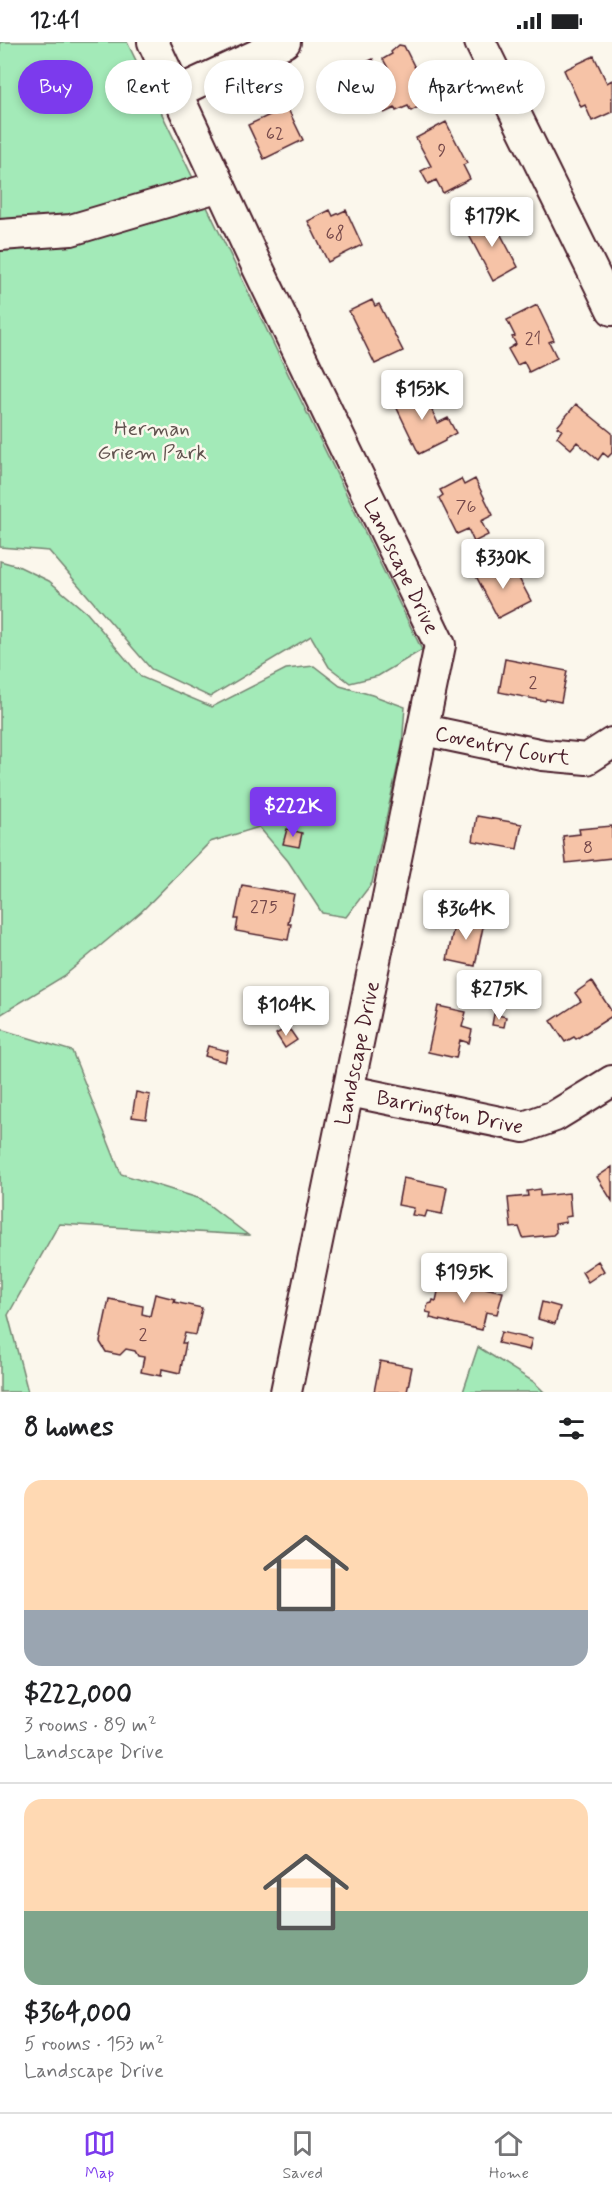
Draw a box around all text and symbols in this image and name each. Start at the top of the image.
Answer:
text: 12:41 [30,7,80,35]
chip: Buy [18,60,93,114]
chip: Rent [105,60,192,114]
chip: Filters [204,60,304,114]
chip: New [316,60,396,114]
chip: Apartment [408,60,545,114]
house number: 62 [266,122,284,146]
house number: 9 [438,139,447,163]
pin: $179K [450,197,534,248]
text: $179K [464,203,520,230]
house number: 68 [325,222,345,246]
house number: 21 [525,327,541,351]
pin: $153K [380,370,464,421]
text: $153K [395,376,449,403]
park label: Herman Griem Park [97,415,207,467]
street label: Landscape Drive [356,494,445,639]
house number: 76 [456,495,476,519]
pin: $330K [461,539,545,590]
text: $330K [475,545,531,572]
house number: 2 [529,671,538,695]
street label: Coventry Court [432,720,572,772]
pin: $222K [251,787,335,838]
text: $222K [264,793,322,820]
house number: 8 [583,836,593,860]
pin: $364K [424,890,508,941]
house number: 275 [250,895,278,919]
text: $364K [437,896,495,923]
pin: $275K [457,970,541,1021]
text: $275K [471,976,527,1003]
street label: Landscape Drive [329,979,387,1128]
pin: $104K [244,986,328,1037]
text: $104K [257,992,315,1019]
street label: Barrington Drive [374,1084,525,1141]
pin: $195K [422,1253,506,1304]
text: $195K [435,1259,493,1286]
house number: 2 [139,1323,148,1347]
text: 8 homes [24,1411,114,1445]
icon: filters [555,1412,588,1445]
icon: home [252,1519,360,1627]
text: $222,000 [24,1678,132,1712]
text: 3 rooms · 89 m² [24,1712,157,1739]
text: Landscape Drive [24,1739,164,1766]
icon: home [252,1838,360,1946]
text: $364,000 [24,1997,131,2031]
text: 5 rooms · 153 m² [24,2031,164,2058]
text: Landscape Drive [24,2058,164,2085]
tab: Map [83,2127,116,2184]
tab: Saved [282,2127,323,2184]
tab: Home [489,2127,529,2184]

